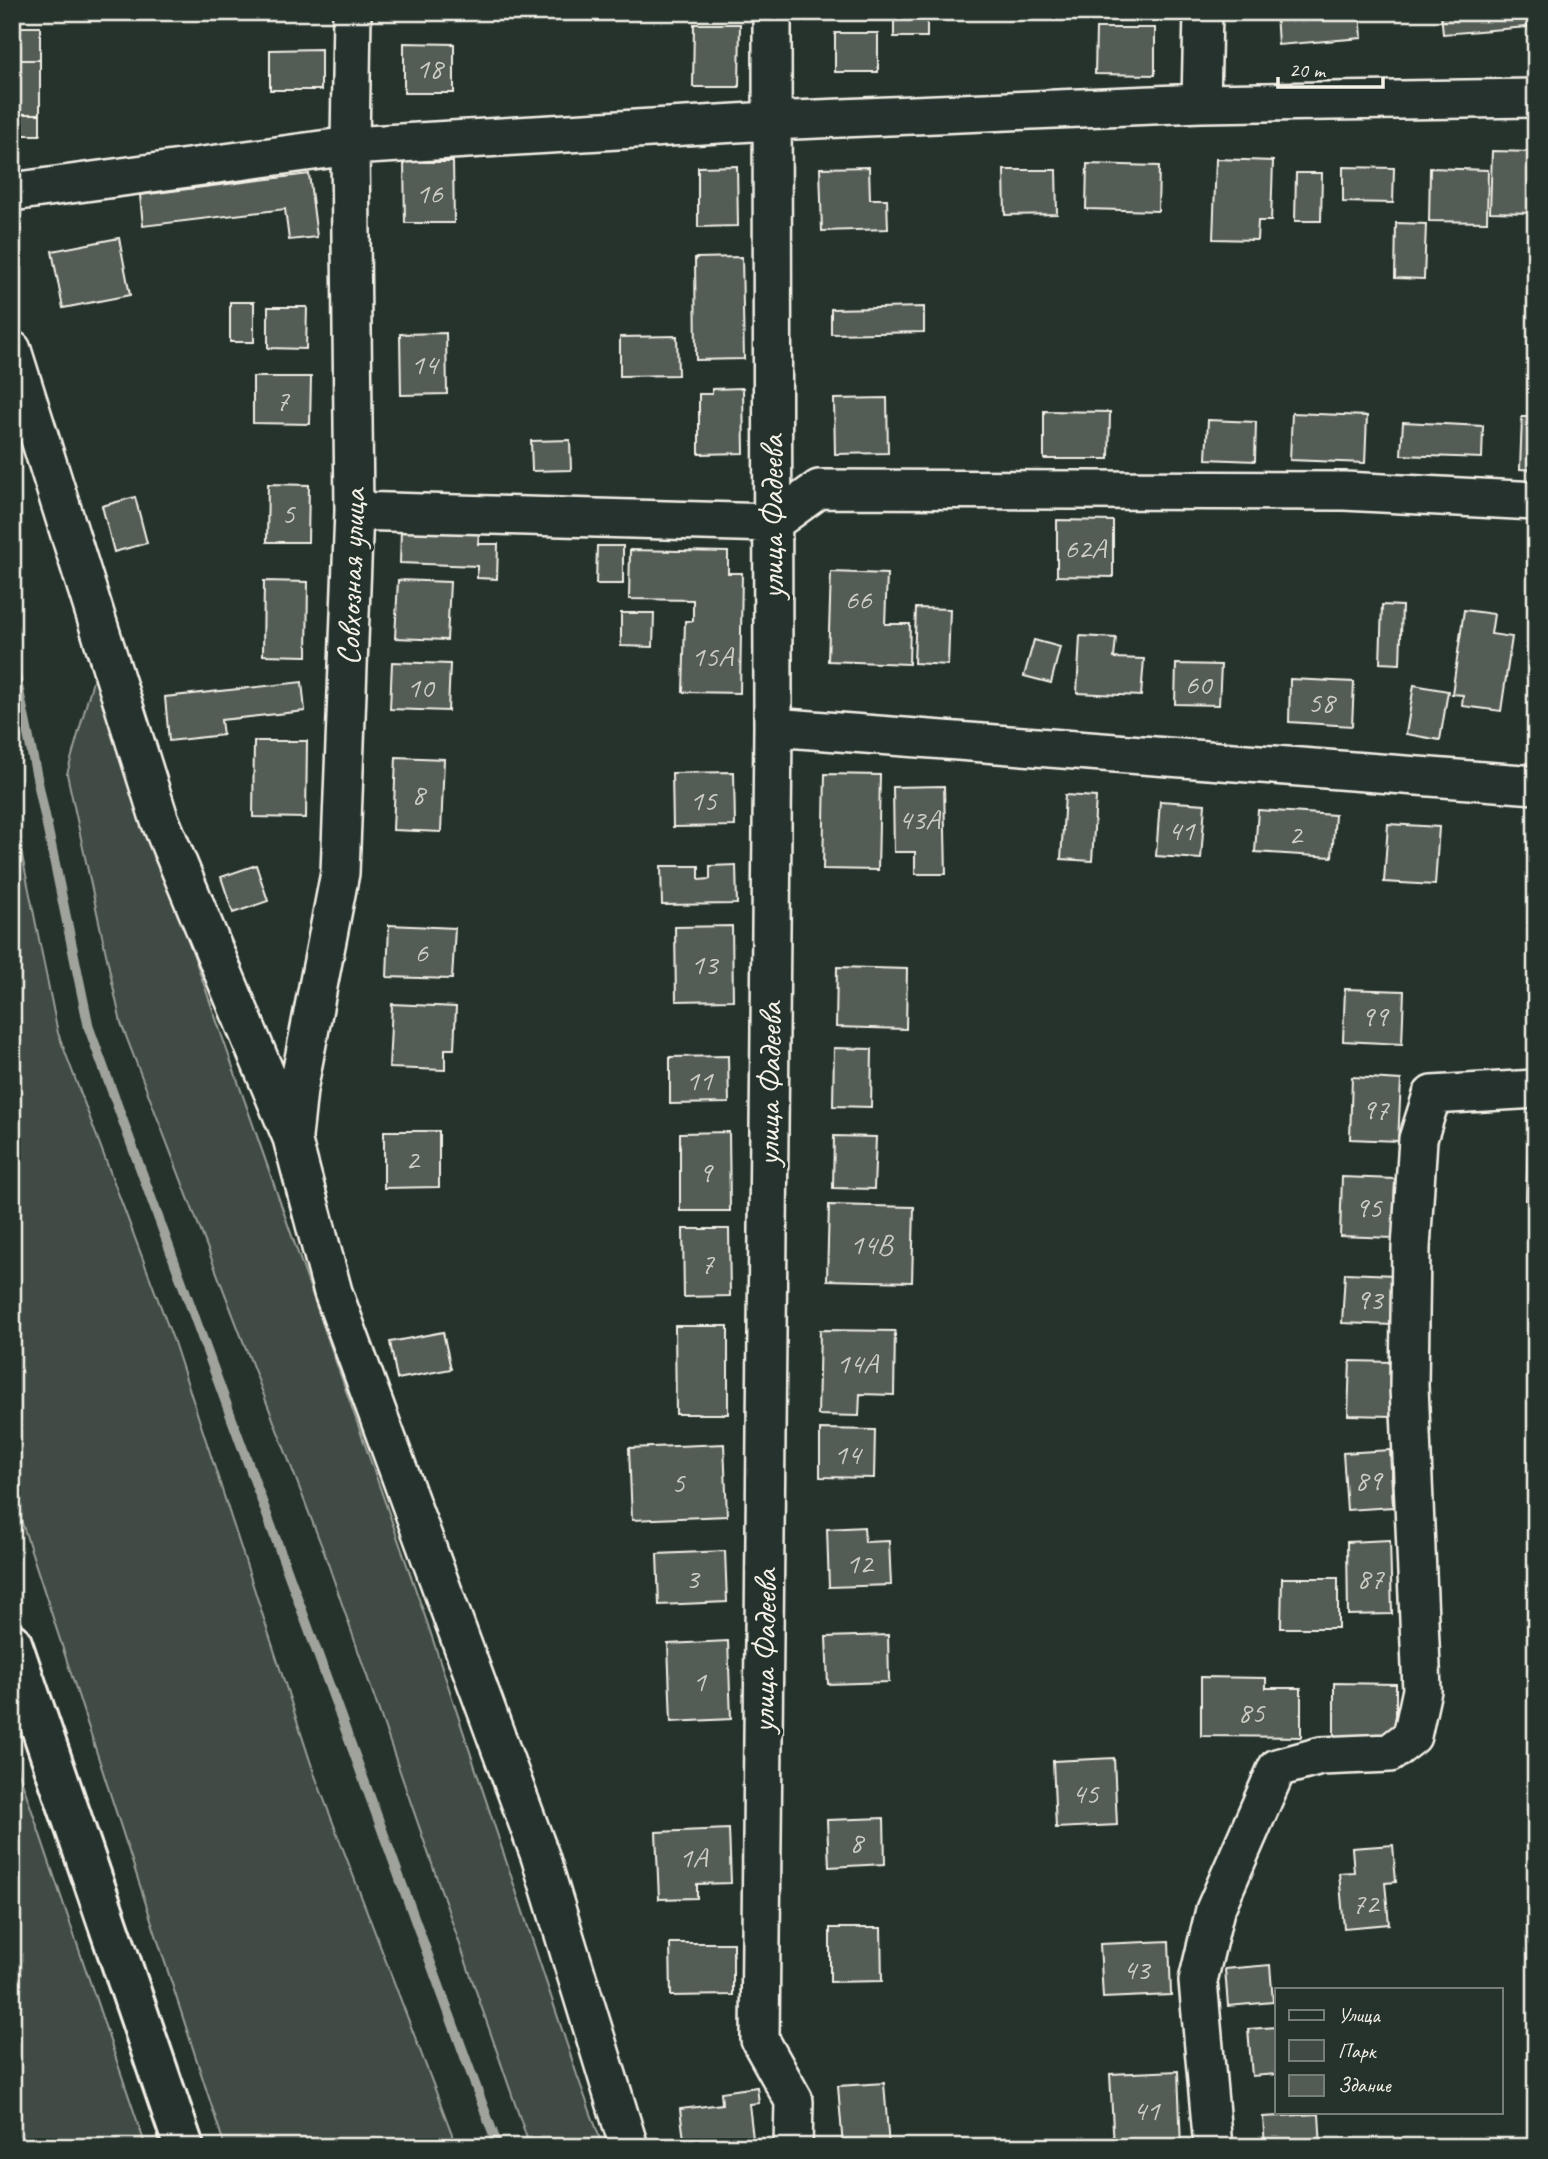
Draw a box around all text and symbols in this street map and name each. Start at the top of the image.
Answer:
scale bar [1278,46,1384,90]
house number: 18 [416,49,445,87]
text: 20 m [1289,57,1327,83]
house number: 16 [416,174,444,212]
house number: 14 [411,345,440,383]
house number: 7 [275,381,290,419]
street label: улица Фадеева [751,432,793,601]
street label: Совхозная улица [327,485,375,666]
house number: 5 [281,494,296,532]
house number: 62А [1064,529,1108,567]
house number: 66 [845,580,873,618]
house number: 15А [691,637,735,675]
house number: 60 [1185,665,1214,703]
house number: 10 [407,668,436,706]
house number: 58 [1308,683,1337,721]
house number: 8 [411,775,427,813]
house number: 15 [690,781,718,819]
house number: 43А [898,800,942,838]
house number: 41 [1168,811,1196,849]
house number: 2 [1288,815,1304,853]
house number: 6 [414,933,429,971]
house number: 13 [691,945,720,983]
house number: 99 [1361,997,1390,1035]
street label: улица Фадеева [747,999,791,1168]
house number: 11 [686,1061,714,1099]
house number: 97 [1362,1090,1390,1128]
house number: 2 [405,1140,421,1178]
house number: 9 [698,1153,714,1191]
house number: 95 [1355,1188,1383,1226]
house number: 14В [850,1225,895,1263]
house number: 7 [700,1244,715,1282]
house number: 93 [1356,1280,1385,1318]
house number: 14А [836,1344,880,1382]
house number: 14 [834,1435,863,1473]
house number: 89 [1355,1461,1384,1499]
house number: 5 [671,1463,686,1501]
house number: 12 [846,1544,875,1582]
house number: 3 [685,1559,701,1597]
house number: 87 [1357,1559,1385,1597]
street label: улица Фадеева [742,1566,786,1735]
house number: 1 [692,1662,707,1700]
house number: 85 [1238,1693,1266,1731]
house number: 45 [1072,1774,1100,1812]
house number: 8 [849,1823,865,1861]
house number: 1А [679,1838,709,1876]
house number: 72 [1352,1884,1381,1922]
house number: 43 [1123,1950,1152,1988]
legend [1275,1988,1502,2114]
text: Улица [1338,2002,1381,2028]
text: Парк [1338,2038,1378,2064]
text: Здание [1338,2072,1392,2098]
house number: 41 [1133,2091,1161,2129]

